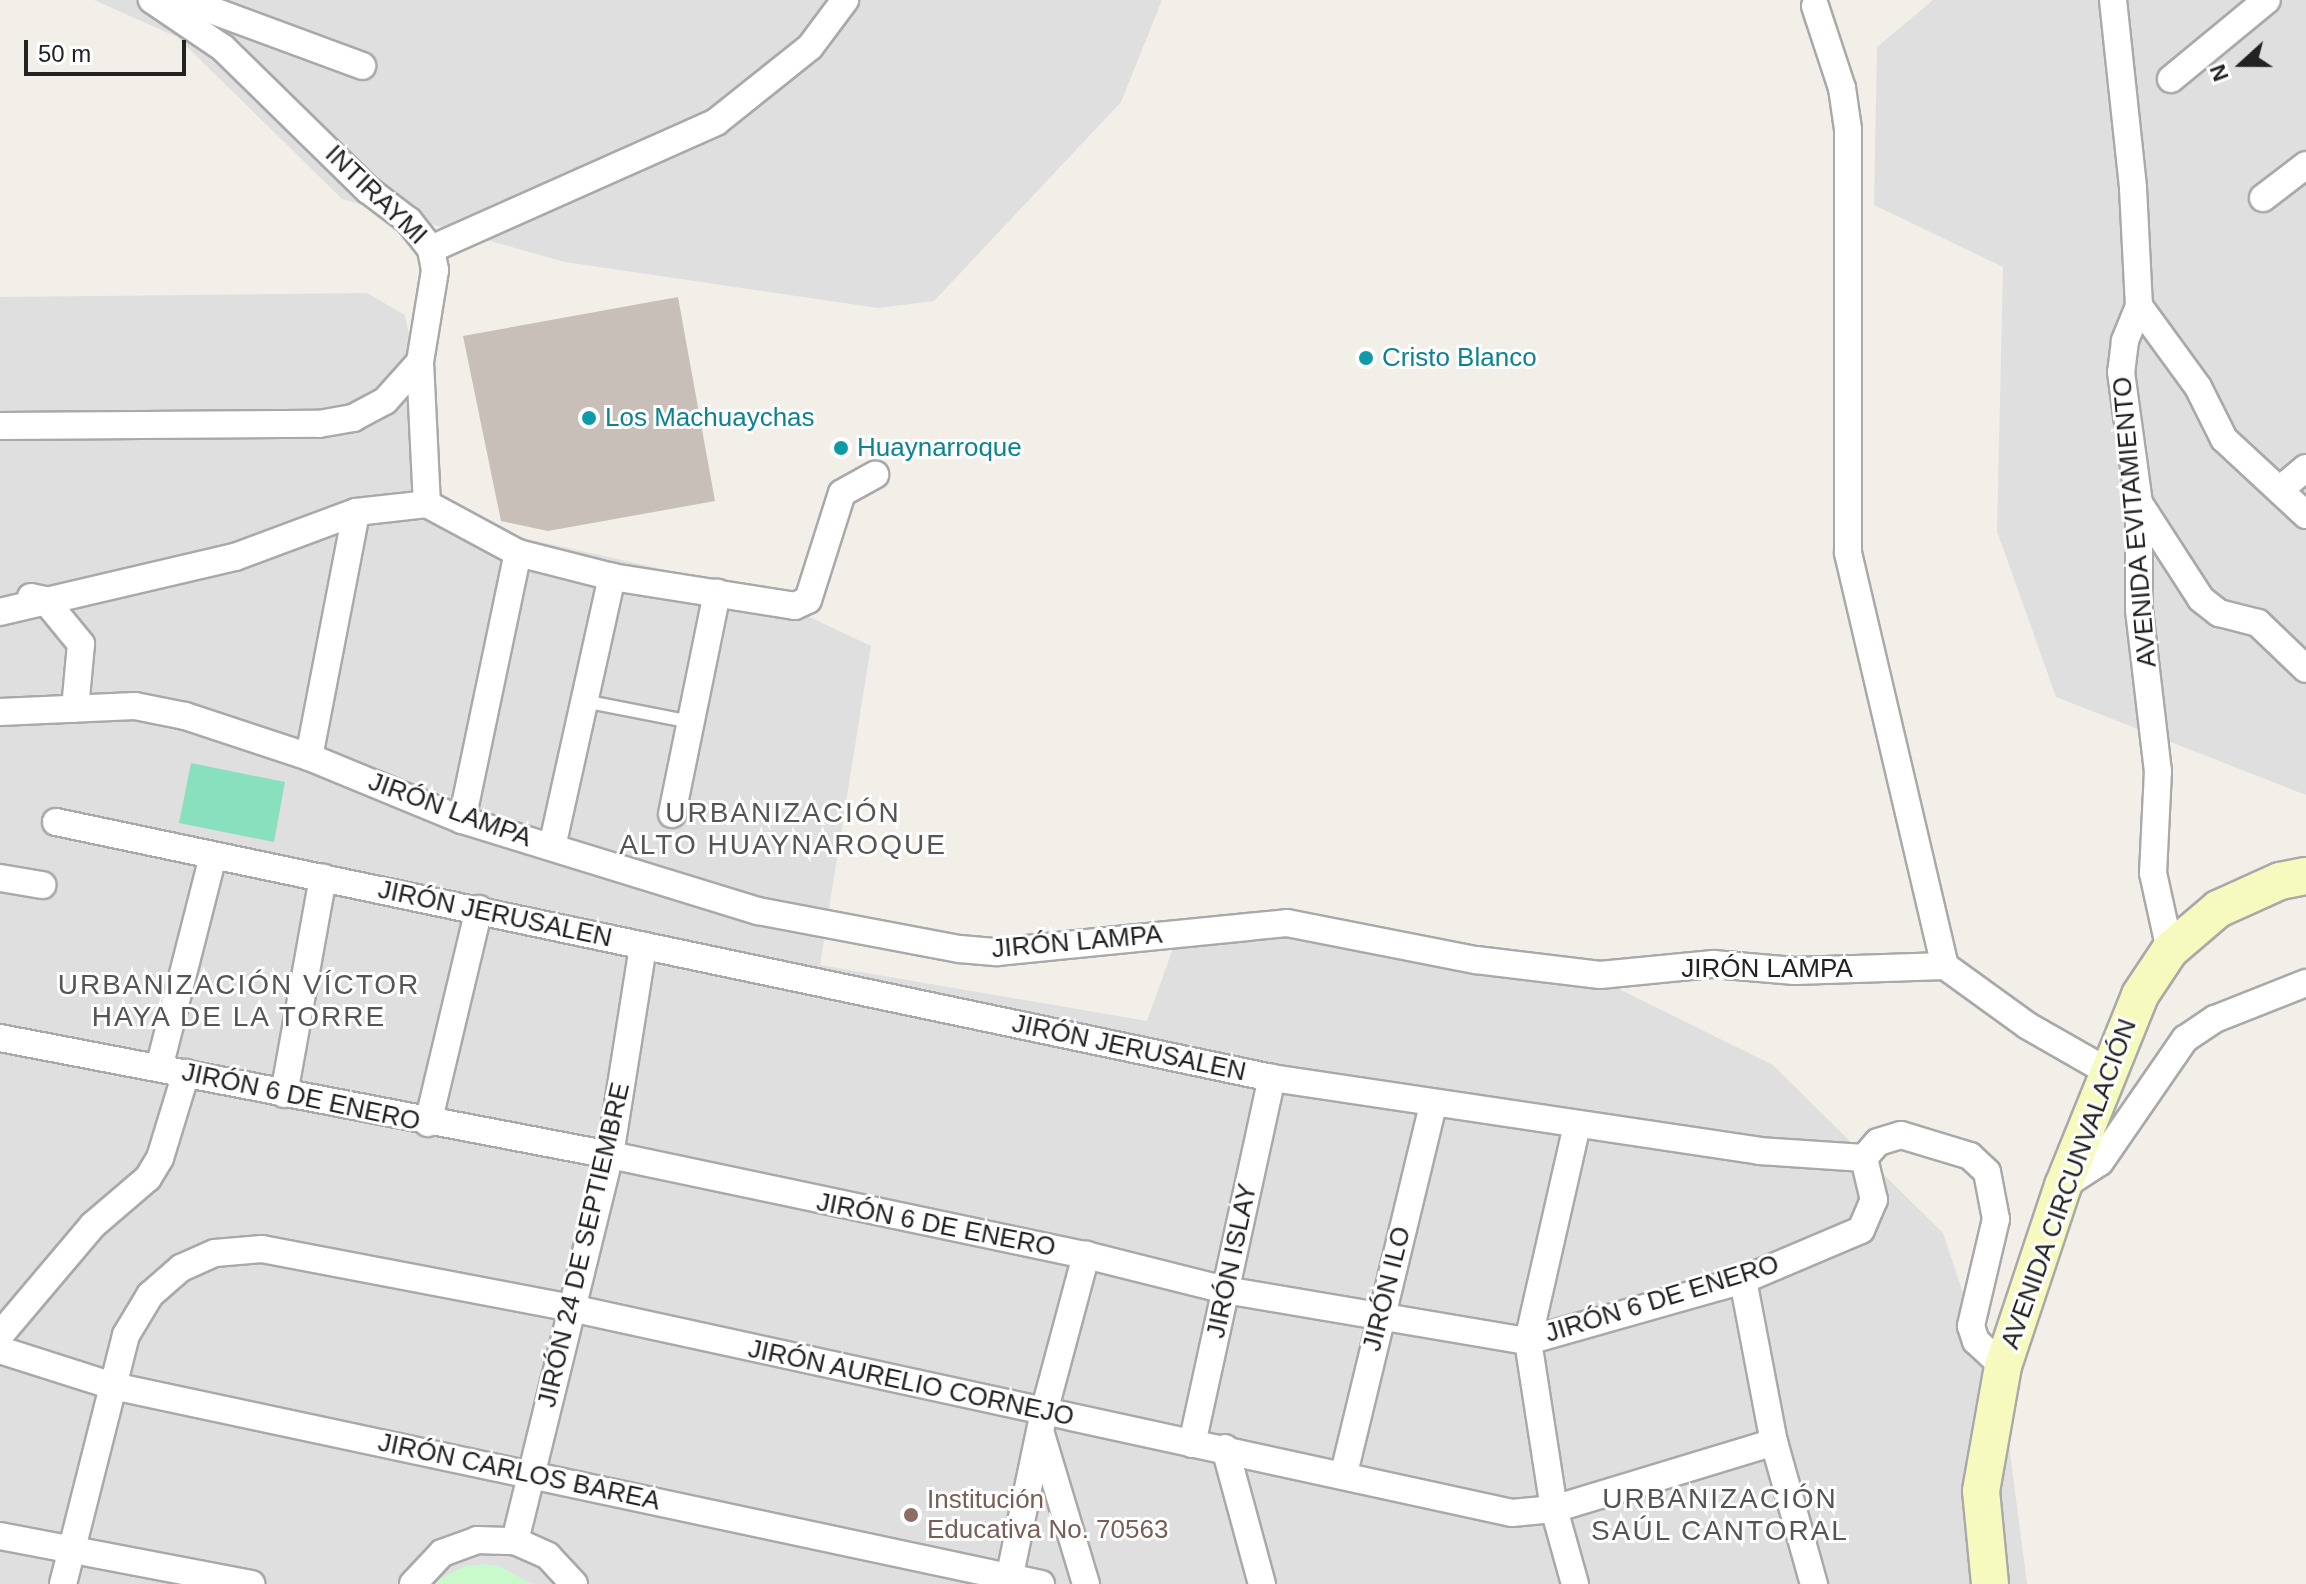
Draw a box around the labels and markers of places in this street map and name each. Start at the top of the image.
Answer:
place label: Cristo Blanco [1382,342,1537,374]
marker: Cristo Blanco [1357,349,1375,367]
place label: Los Machuaychas [605,402,815,434]
marker: Los Machuaychas [580,409,598,427]
place label: Huaynarroque [857,432,1022,464]
marker: Huaynarroque [832,439,850,457]
place label: Institución Educativa No. 70563 [927,1484,1168,1546]
marker: Institución Educativa No. 70563 [902,1506,920,1524]

